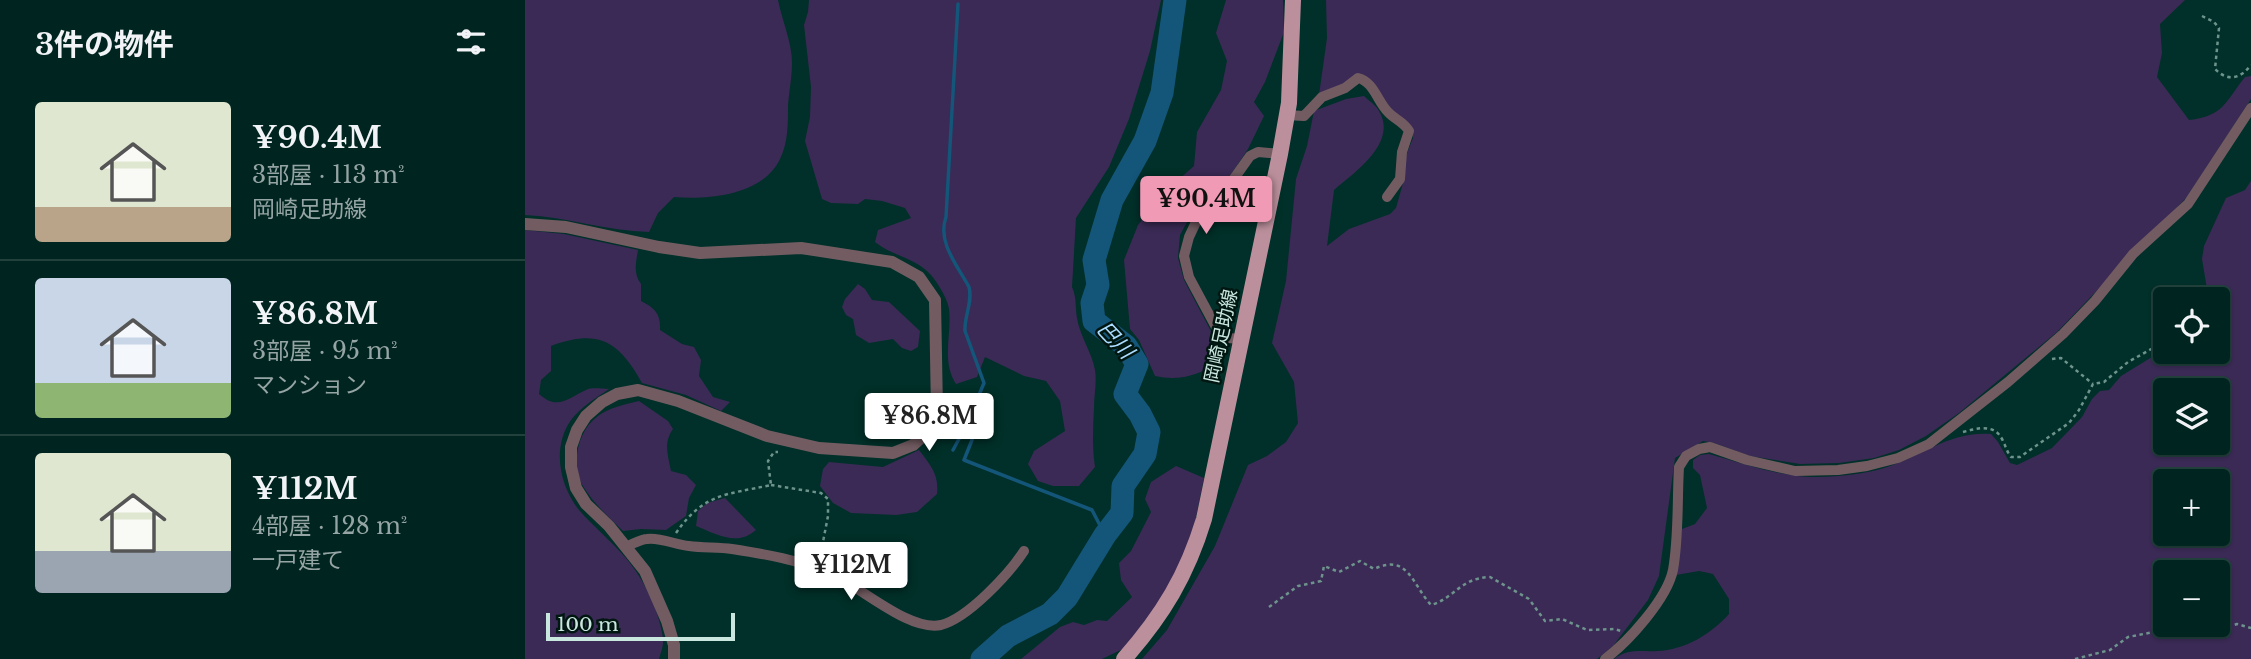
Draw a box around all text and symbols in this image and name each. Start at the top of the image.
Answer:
icon: filters [452,23,490,61]
text: 3件の物件 [35,26,174,63]
text: ¥90.4M [252,119,382,156]
icon: home [91,130,175,214]
text: 3部屋 · 113 m² [252,161,404,189]
pin: ¥90.4M [1149,176,1263,236]
text: ¥90.4M [1156,185,1256,213]
text: 岡崎足助線 [252,195,367,223]
street label: 岡崎足助線 [1200,287,1242,385]
map controls [2153,287,2230,637]
button: locate [2153,287,2230,364]
text: ¥86.8M [252,295,378,332]
icon: home [91,306,175,390]
water label: 巴川 [1091,316,1140,366]
text: 3部屋 · 95 m² [252,337,398,365]
text: マンション [252,371,367,399]
button: layers [2153,378,2230,455]
pin: ¥86.8M [872,393,986,453]
text: ¥86.8M [881,402,977,430]
button: + [2153,469,2230,546]
text: ¥112M [252,470,358,507]
icon: home [91,481,175,565]
text: 4部屋 · 128 m² [252,512,407,540]
pin: ¥112M [802,542,900,602]
text: 一戸建て [252,546,344,574]
text: ¥112M [811,551,891,579]
button: − [2153,560,2230,637]
scale bar [546,610,735,642]
text: 100 m [557,613,618,636]

